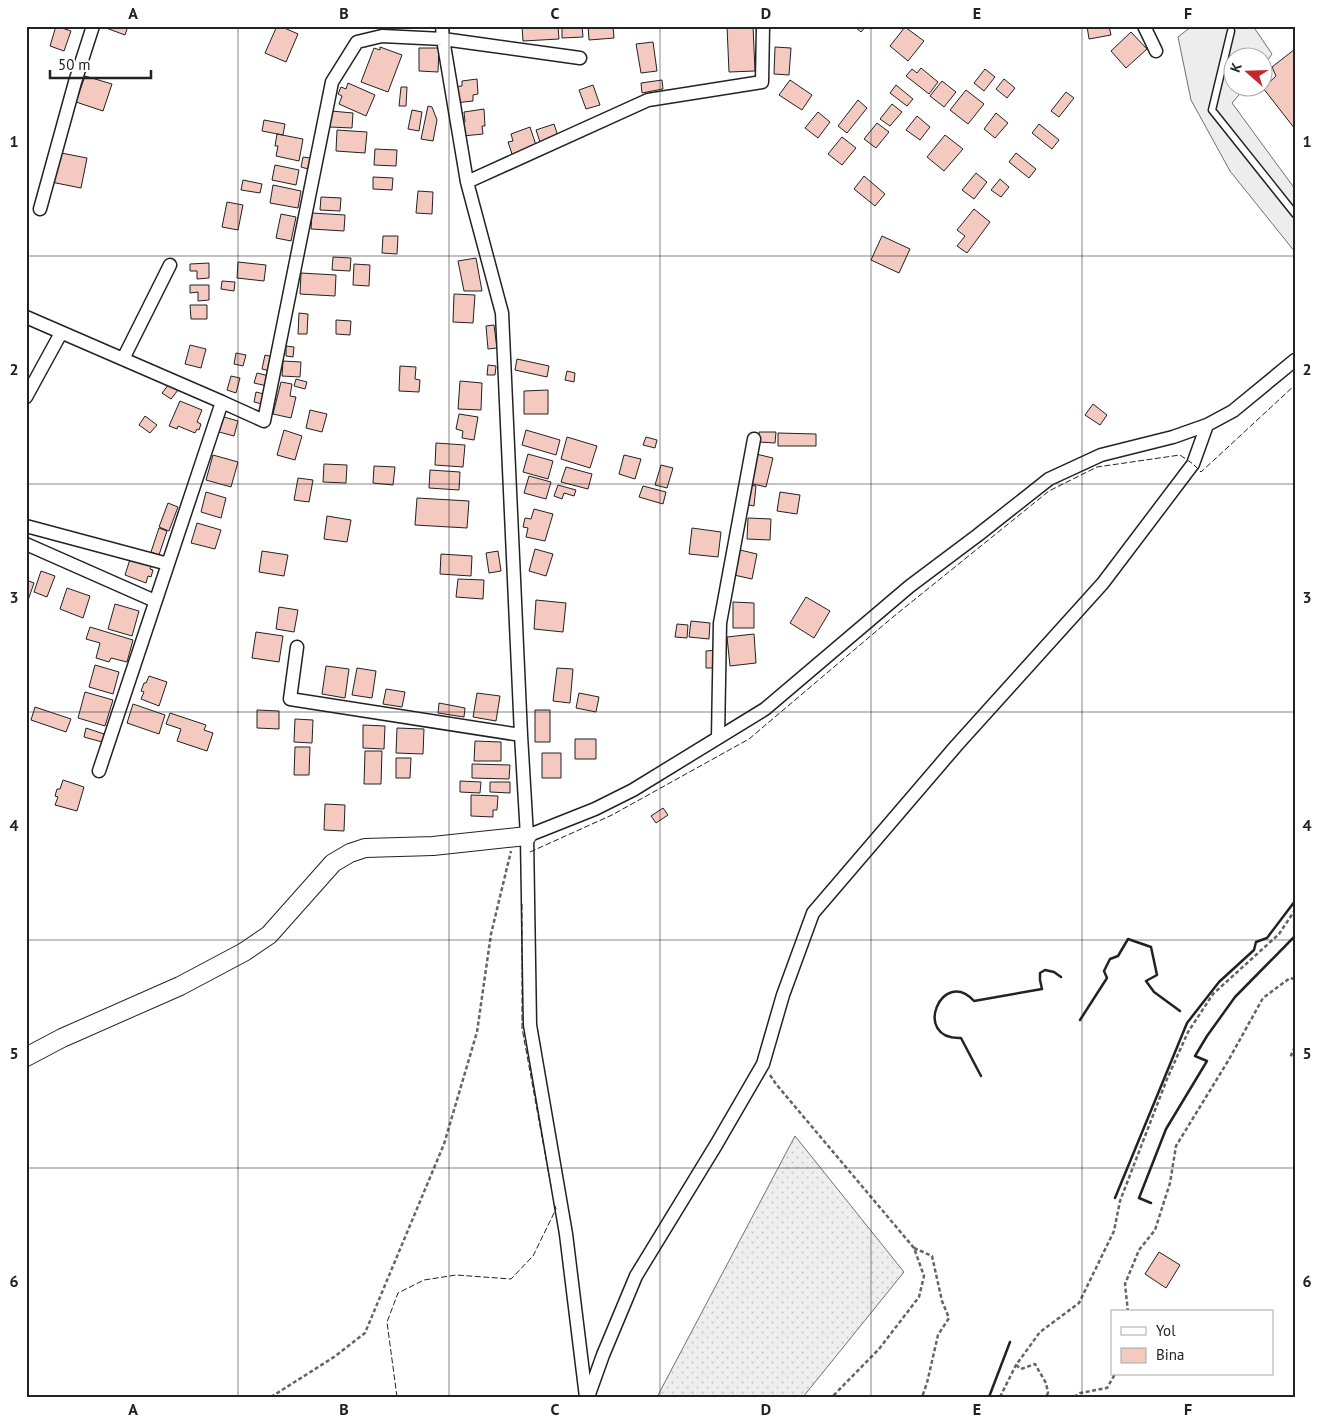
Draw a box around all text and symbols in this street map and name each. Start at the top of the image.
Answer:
text: A [128,3,138,23]
text: B [339,3,349,23]
text: C [551,3,560,23]
text: D [761,3,771,23]
text: E [973,3,981,23]
text: F [1184,3,1192,23]
scale bar [50,48,151,80]
north arrow [1224,48,1274,98]
text: 50 m [58,55,91,74]
text: K [1226,60,1246,75]
text: 1 [9,131,19,151]
text: 1 [1302,131,1312,151]
text: 2 [9,359,19,379]
text: 2 [1302,359,1312,379]
text: 3 [9,587,19,607]
text: 3 [1302,587,1312,607]
text: 4 [9,815,19,835]
text: 4 [1302,815,1312,835]
text: 5 [9,1043,19,1063]
text: 5 [1302,1043,1312,1063]
text: 6 [9,1271,19,1291]
text: 6 [1302,1271,1312,1291]
legend [1111,1310,1274,1376]
text: Yol [1156,1321,1176,1340]
text: Bina [1156,1345,1184,1364]
text: A [128,1399,138,1419]
text: B [339,1399,349,1419]
text: C [551,1399,560,1419]
text: D [761,1399,771,1419]
text: E [973,1399,981,1419]
text: F [1184,1399,1192,1419]

